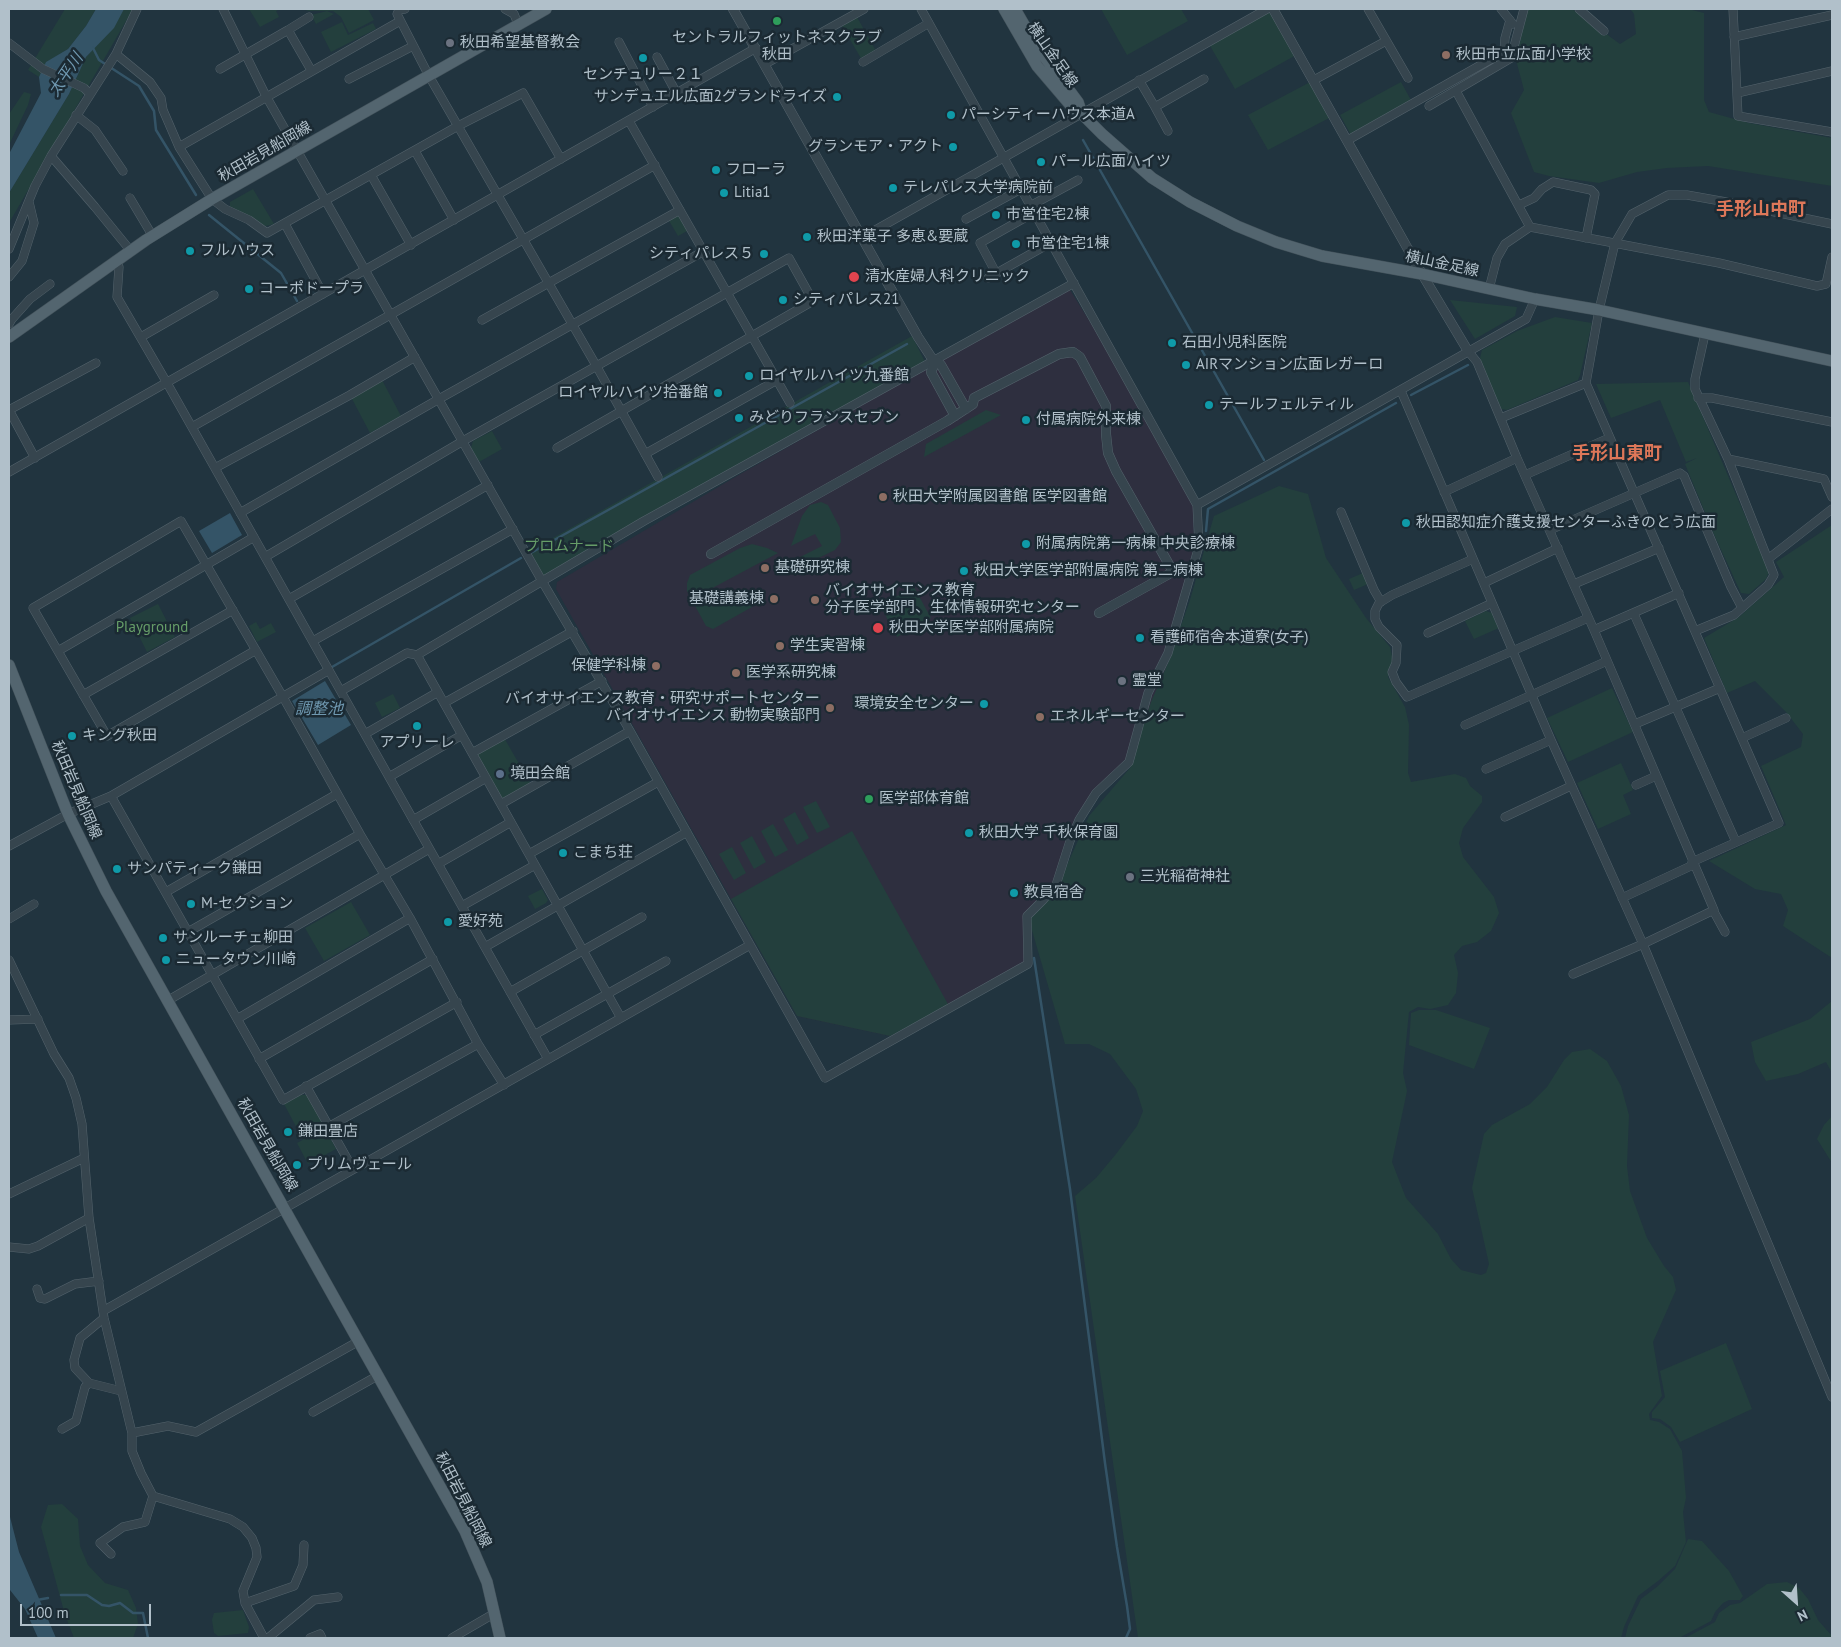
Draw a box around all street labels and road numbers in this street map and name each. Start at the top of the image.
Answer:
street label: 横山金足線 [1023,19,1081,91]
street label: 秋田岩見船岡線 [215,118,315,186]
street label: 横山金足線 [1403,247,1481,281]
street label: 秋田岩見船岡線 [47,738,105,842]
street label: 秋田岩見船岡線 [233,1095,301,1195]
street label: 秋田岩見船岡線 [431,1449,495,1551]

